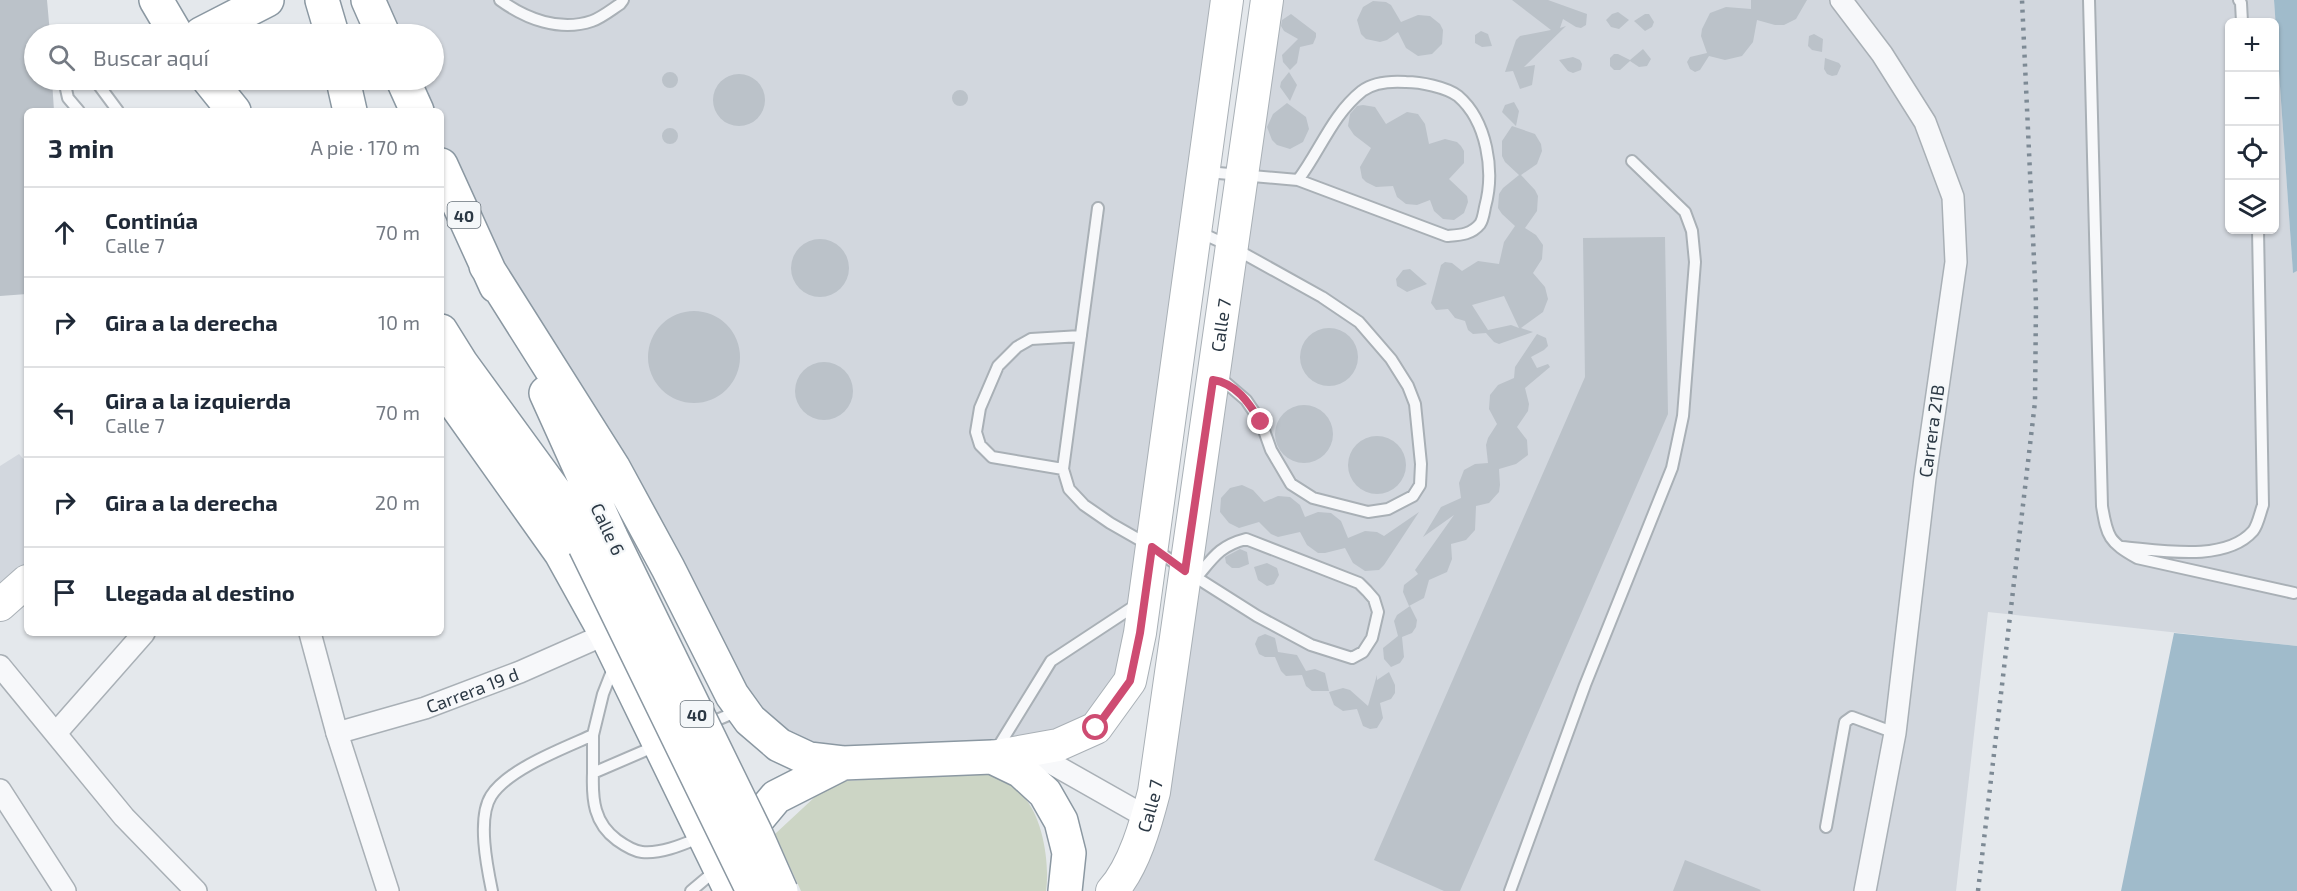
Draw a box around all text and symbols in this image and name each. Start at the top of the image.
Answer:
map controls [2225,18,2279,234]
button: + [2225,18,2279,72]
search box [24,24,444,90]
icon: search [45,41,78,74]
text: Buscar aquí [93,44,209,70]
button: − [2225,72,2279,126]
button: locate [2225,126,2279,180]
text: 3 min [48,132,114,163]
text: A pie · 170 m [310,135,420,159]
button: layers [2225,180,2279,234]
road number: 40 [448,202,480,228]
text: Continúa [105,207,198,233]
icon: ahead [48,216,81,249]
text: 70 m [376,220,420,244]
text: Calle 7 [105,233,165,257]
street label: Calle 7 [1206,297,1235,353]
icon: right [48,306,81,339]
text: Gira a la derecha [105,309,278,335]
text: 10 m [378,310,420,334]
street label: Carrera 21B [1914,383,1948,479]
text: Gira a la izquierda [105,387,291,413]
icon: left [48,396,81,429]
text: 70 m [376,400,420,424]
route end [1247,408,1273,434]
text: Calle 7 [105,413,165,437]
icon: right [48,486,81,519]
text: Gira a la derecha [105,489,278,515]
text: 20 m [375,490,420,514]
street label: Calle 6 [586,500,630,558]
icon: arrive [48,576,81,609]
text: Llegada al destino [105,579,295,605]
street label: Carrera 19 d [423,663,521,718]
road number: 40 [680,701,714,727]
route start [1082,714,1108,740]
street label: Calle 7 [1132,778,1167,835]

